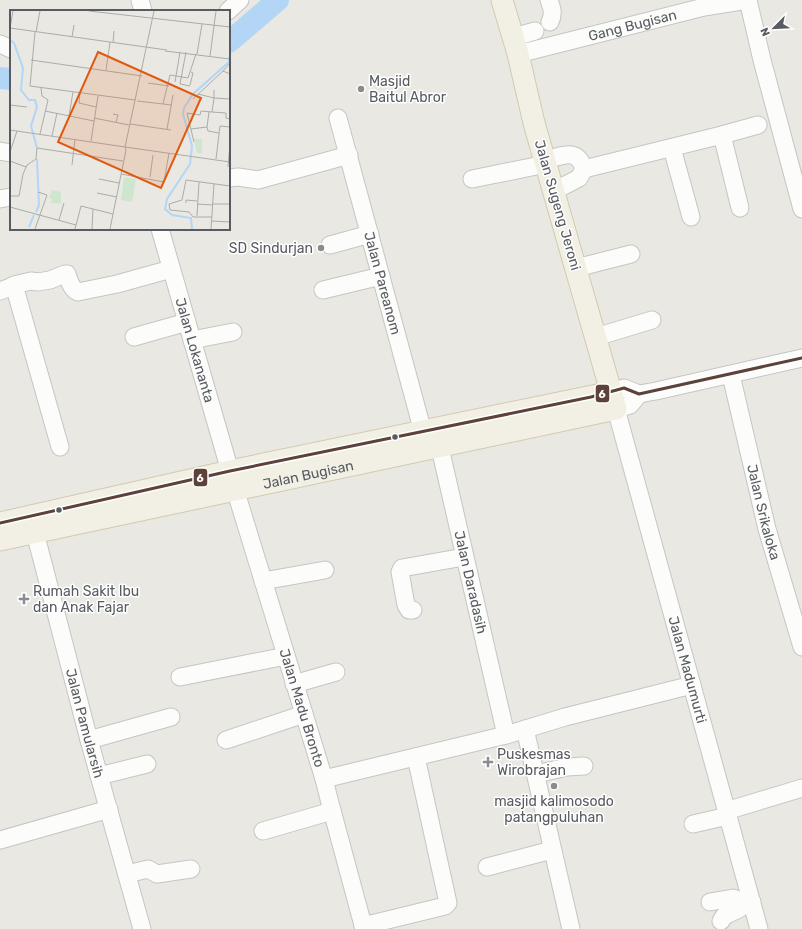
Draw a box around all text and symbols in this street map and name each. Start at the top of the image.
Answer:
street label: Gang Bugisan [587,6,678,45]
north arrow [754,8,794,48]
inset map [10,10,230,230]
text: N [758,26,773,38]
place label: Masjid Baitul Abror [369,73,447,106]
marker: Masjid Baitul Abror [356,84,366,94]
street label: Jalan Sugeng Jeroni [531,138,584,272]
street label: Jalan Pareanom [360,230,404,337]
place label: SD Sindurjan [229,240,313,257]
marker: SD Sindurjan [316,243,326,253]
street label: Jalan Lokananta [171,296,218,404]
line badge: 6 [595,384,610,403]
text: 6 [598,388,606,401]
unlabelled marker [390,432,400,442]
street label: Jalan Bugisan [261,457,355,493]
street label: Jalan Srikaloka [743,463,784,562]
line badge: 6 [193,468,208,487]
text: 6 [196,472,204,485]
unlabelled marker [54,505,64,515]
street label: Jalan Daradasih [450,529,490,635]
place label: Rumah Sakit Ibu dan Anak Fajar [33,583,139,616]
marker: Rumah Sakit Ibu dan Anak Fajar [18,593,30,605]
street label: Jalan Madumurti [664,614,710,725]
street label: Jalan Madu Bronto [276,647,328,769]
street label: Jalan Pamularsih [62,667,107,780]
place label: Puskesmas Wirobrajan [497,746,571,779]
marker: Puskesmas Wirobrajan [482,756,494,768]
marker: masjid kalimosodo patangpuluhan [549,781,559,791]
place label: masjid kalimosodo patangpuluhan [494,793,614,826]

